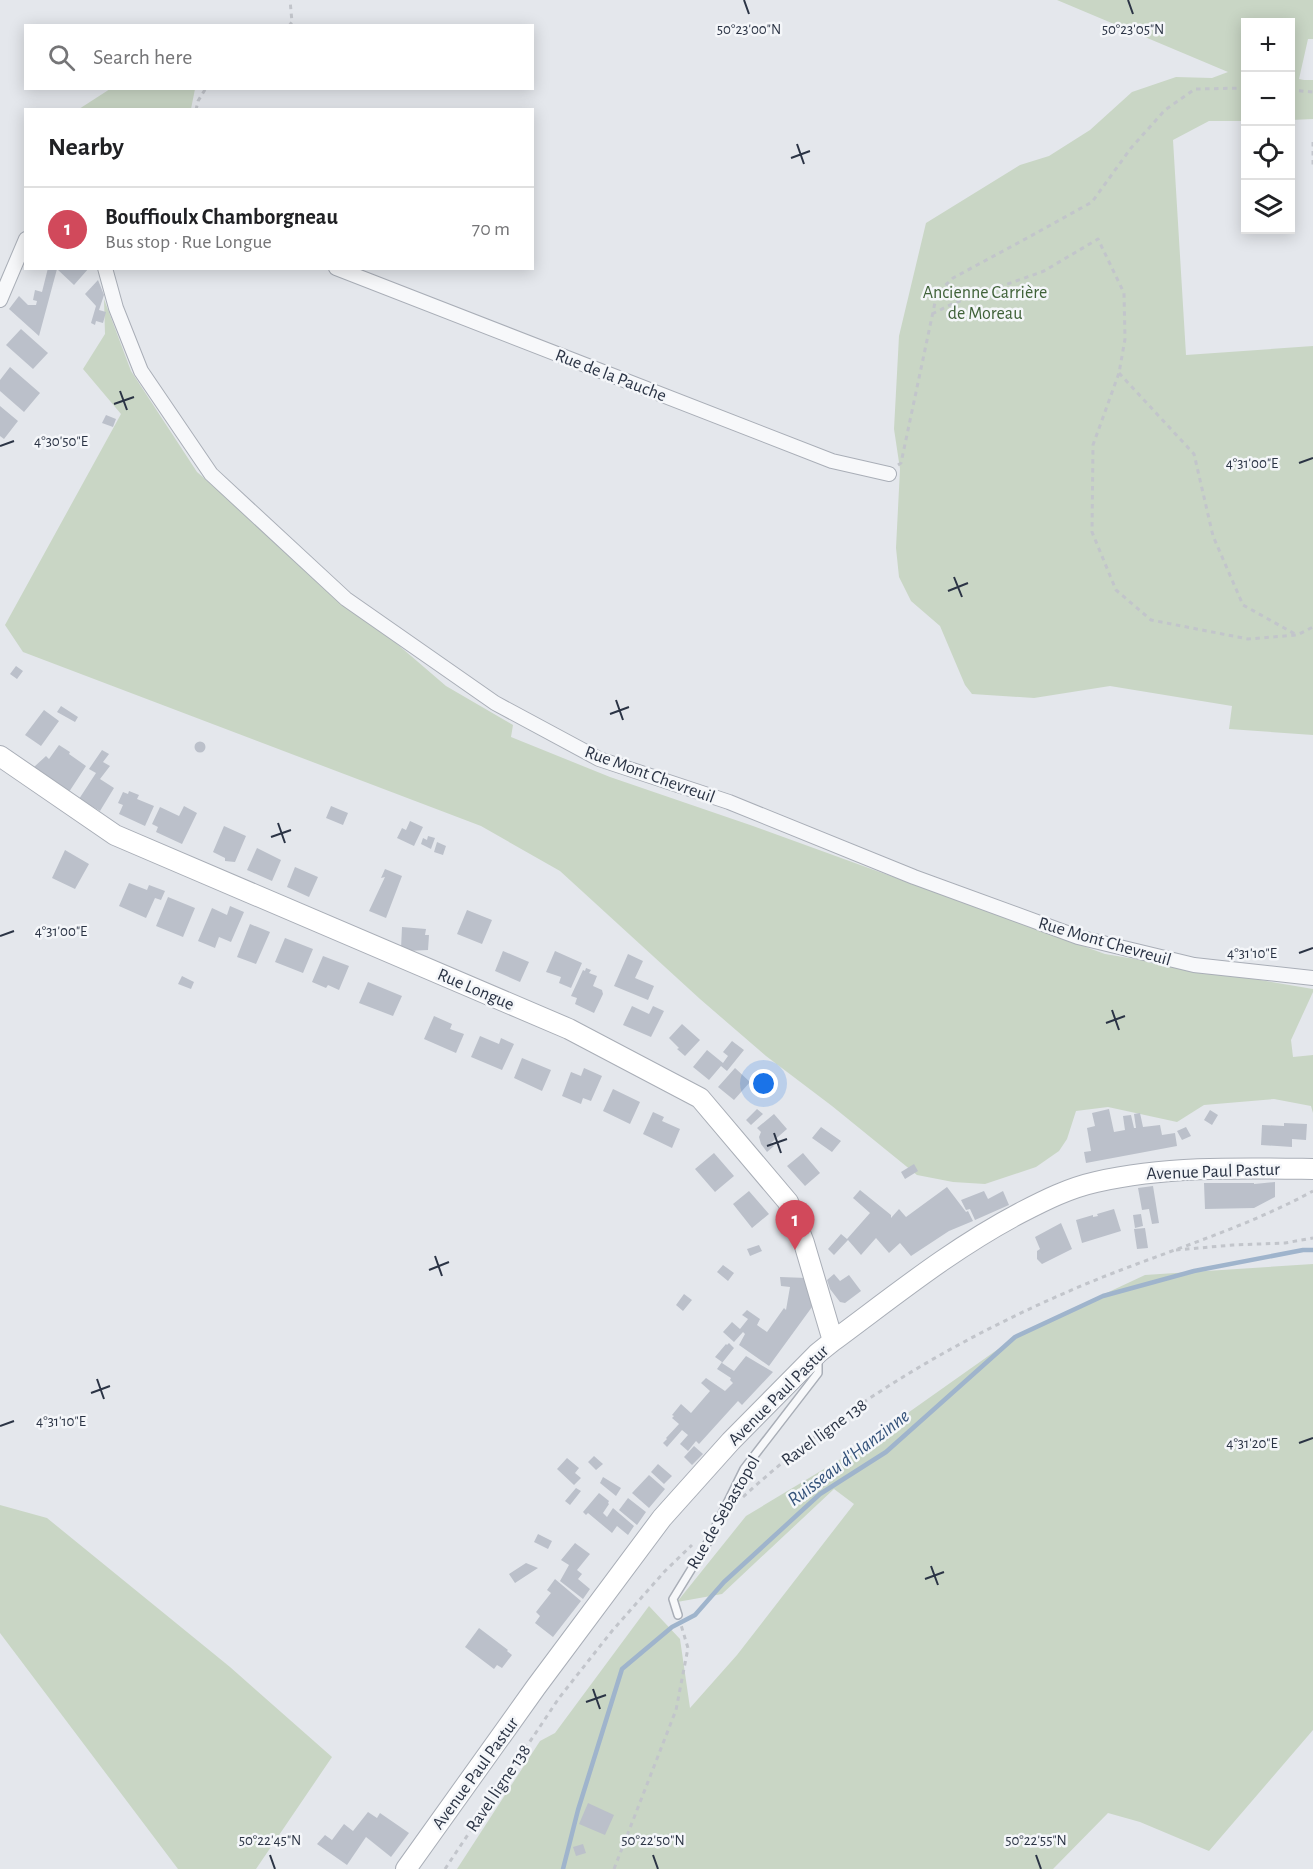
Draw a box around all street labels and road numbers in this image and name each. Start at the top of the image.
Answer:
street label: Rue de la Pauche [553,347,669,405]
street label: Rue Mont Chevreuil [582,743,717,807]
street label: Rue Mont Chevreuil [1036,914,1173,970]
street label: Rue Longue [435,966,517,1014]
street label: Avenue Paul Pastur [1146,1161,1280,1183]
street label: Avenue Paul Pastur [725,1342,832,1449]
street label: Ravel ligne 138 [778,1396,871,1470]
street label: Rue de Sebastopol [684,1453,764,1572]
street label: Avenue Paul Pastur [429,1714,522,1833]
street label: Ravel ligne 138 [463,1742,535,1835]

